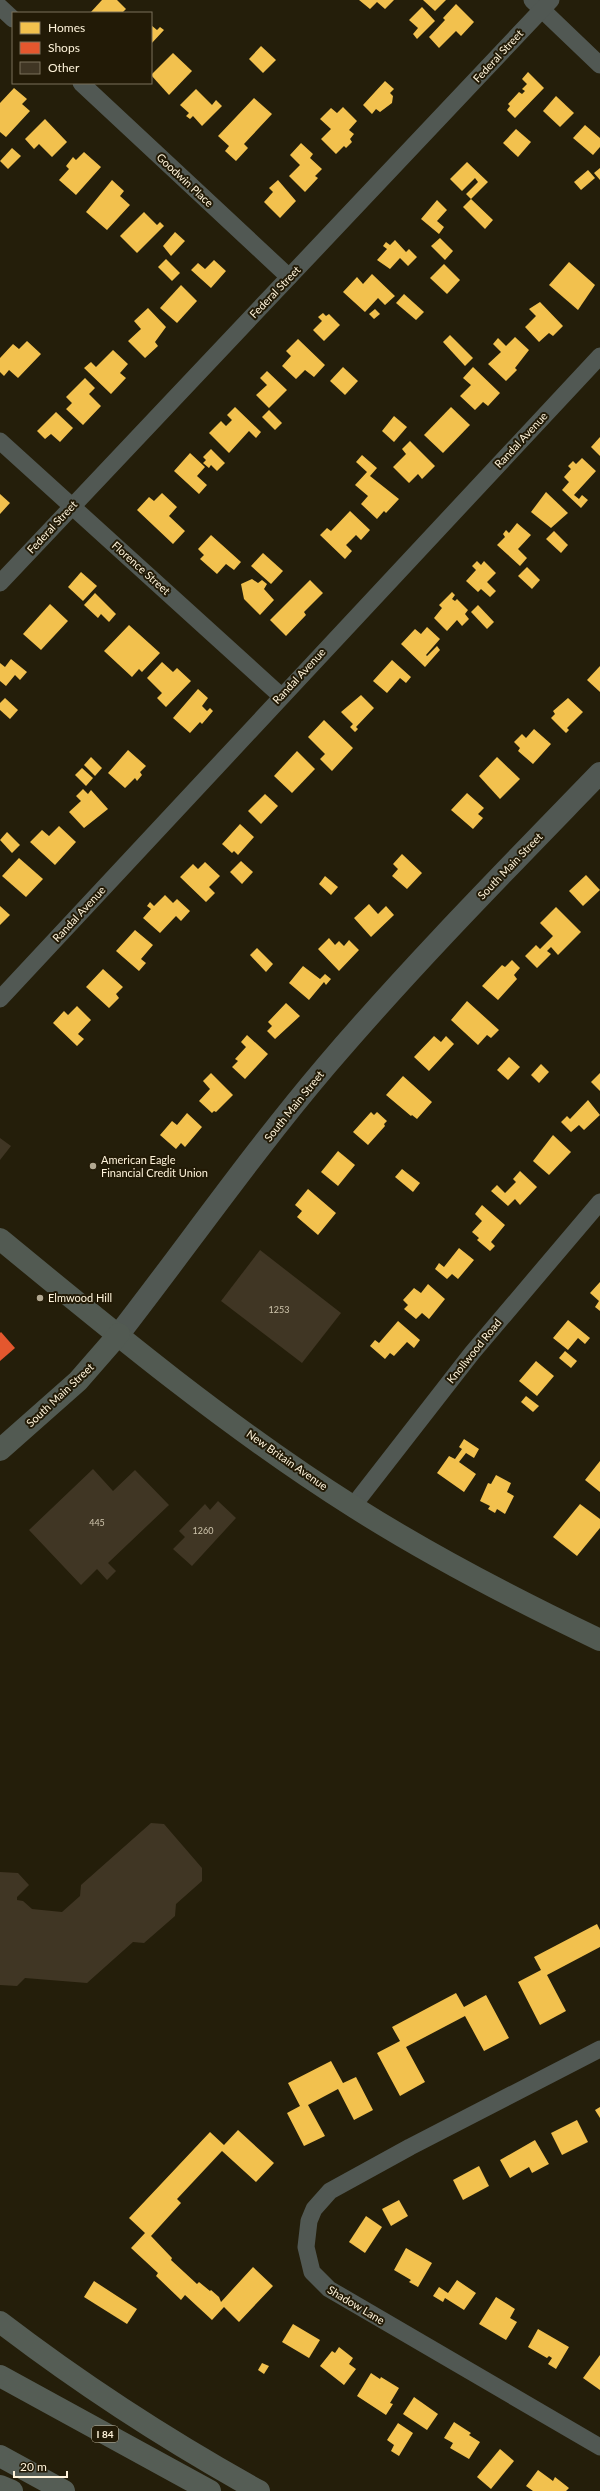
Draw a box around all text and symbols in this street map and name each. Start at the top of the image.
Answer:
legend [12,12,152,84]
text: Homes [48,20,85,35]
street label: Federal Street [470,27,525,85]
text: Shops [48,40,80,55]
text: Other [48,60,80,75]
street label: Goodwin Place [154,150,216,209]
street label: Federal Street [247,263,303,320]
street label: Randal Avenue [491,409,550,470]
street label: Federal Street [24,498,79,556]
street label: Florence Street [110,538,173,597]
street label: Randal Avenue [269,645,328,706]
street label: South Main Street [475,830,545,902]
street label: Randal Avenue [49,883,108,944]
street label: South Main Street [261,1068,326,1144]
place label: American Eagle Financial Credit Union [101,1153,208,1179]
marker: American Eagle Financial Credit Union [88,1161,98,1171]
place label: Elmwood Hill [48,1291,112,1304]
marker: Elmwood Hill [35,1293,45,1303]
house number: 1253 [269,1304,289,1315]
street label: Knollwood Road [444,1316,504,1386]
street label: South Main Street [23,1360,96,1429]
street label: New Britain Avenue [244,1427,330,1493]
house number: 445 [89,1517,105,1528]
house number: 1260 [193,1525,213,1536]
street label: Shadow Lane [325,2282,387,2327]
road number: I 84 [92,2426,118,2442]
scale bar [14,2453,67,2479]
text: 20 m [20,2459,47,2474]

